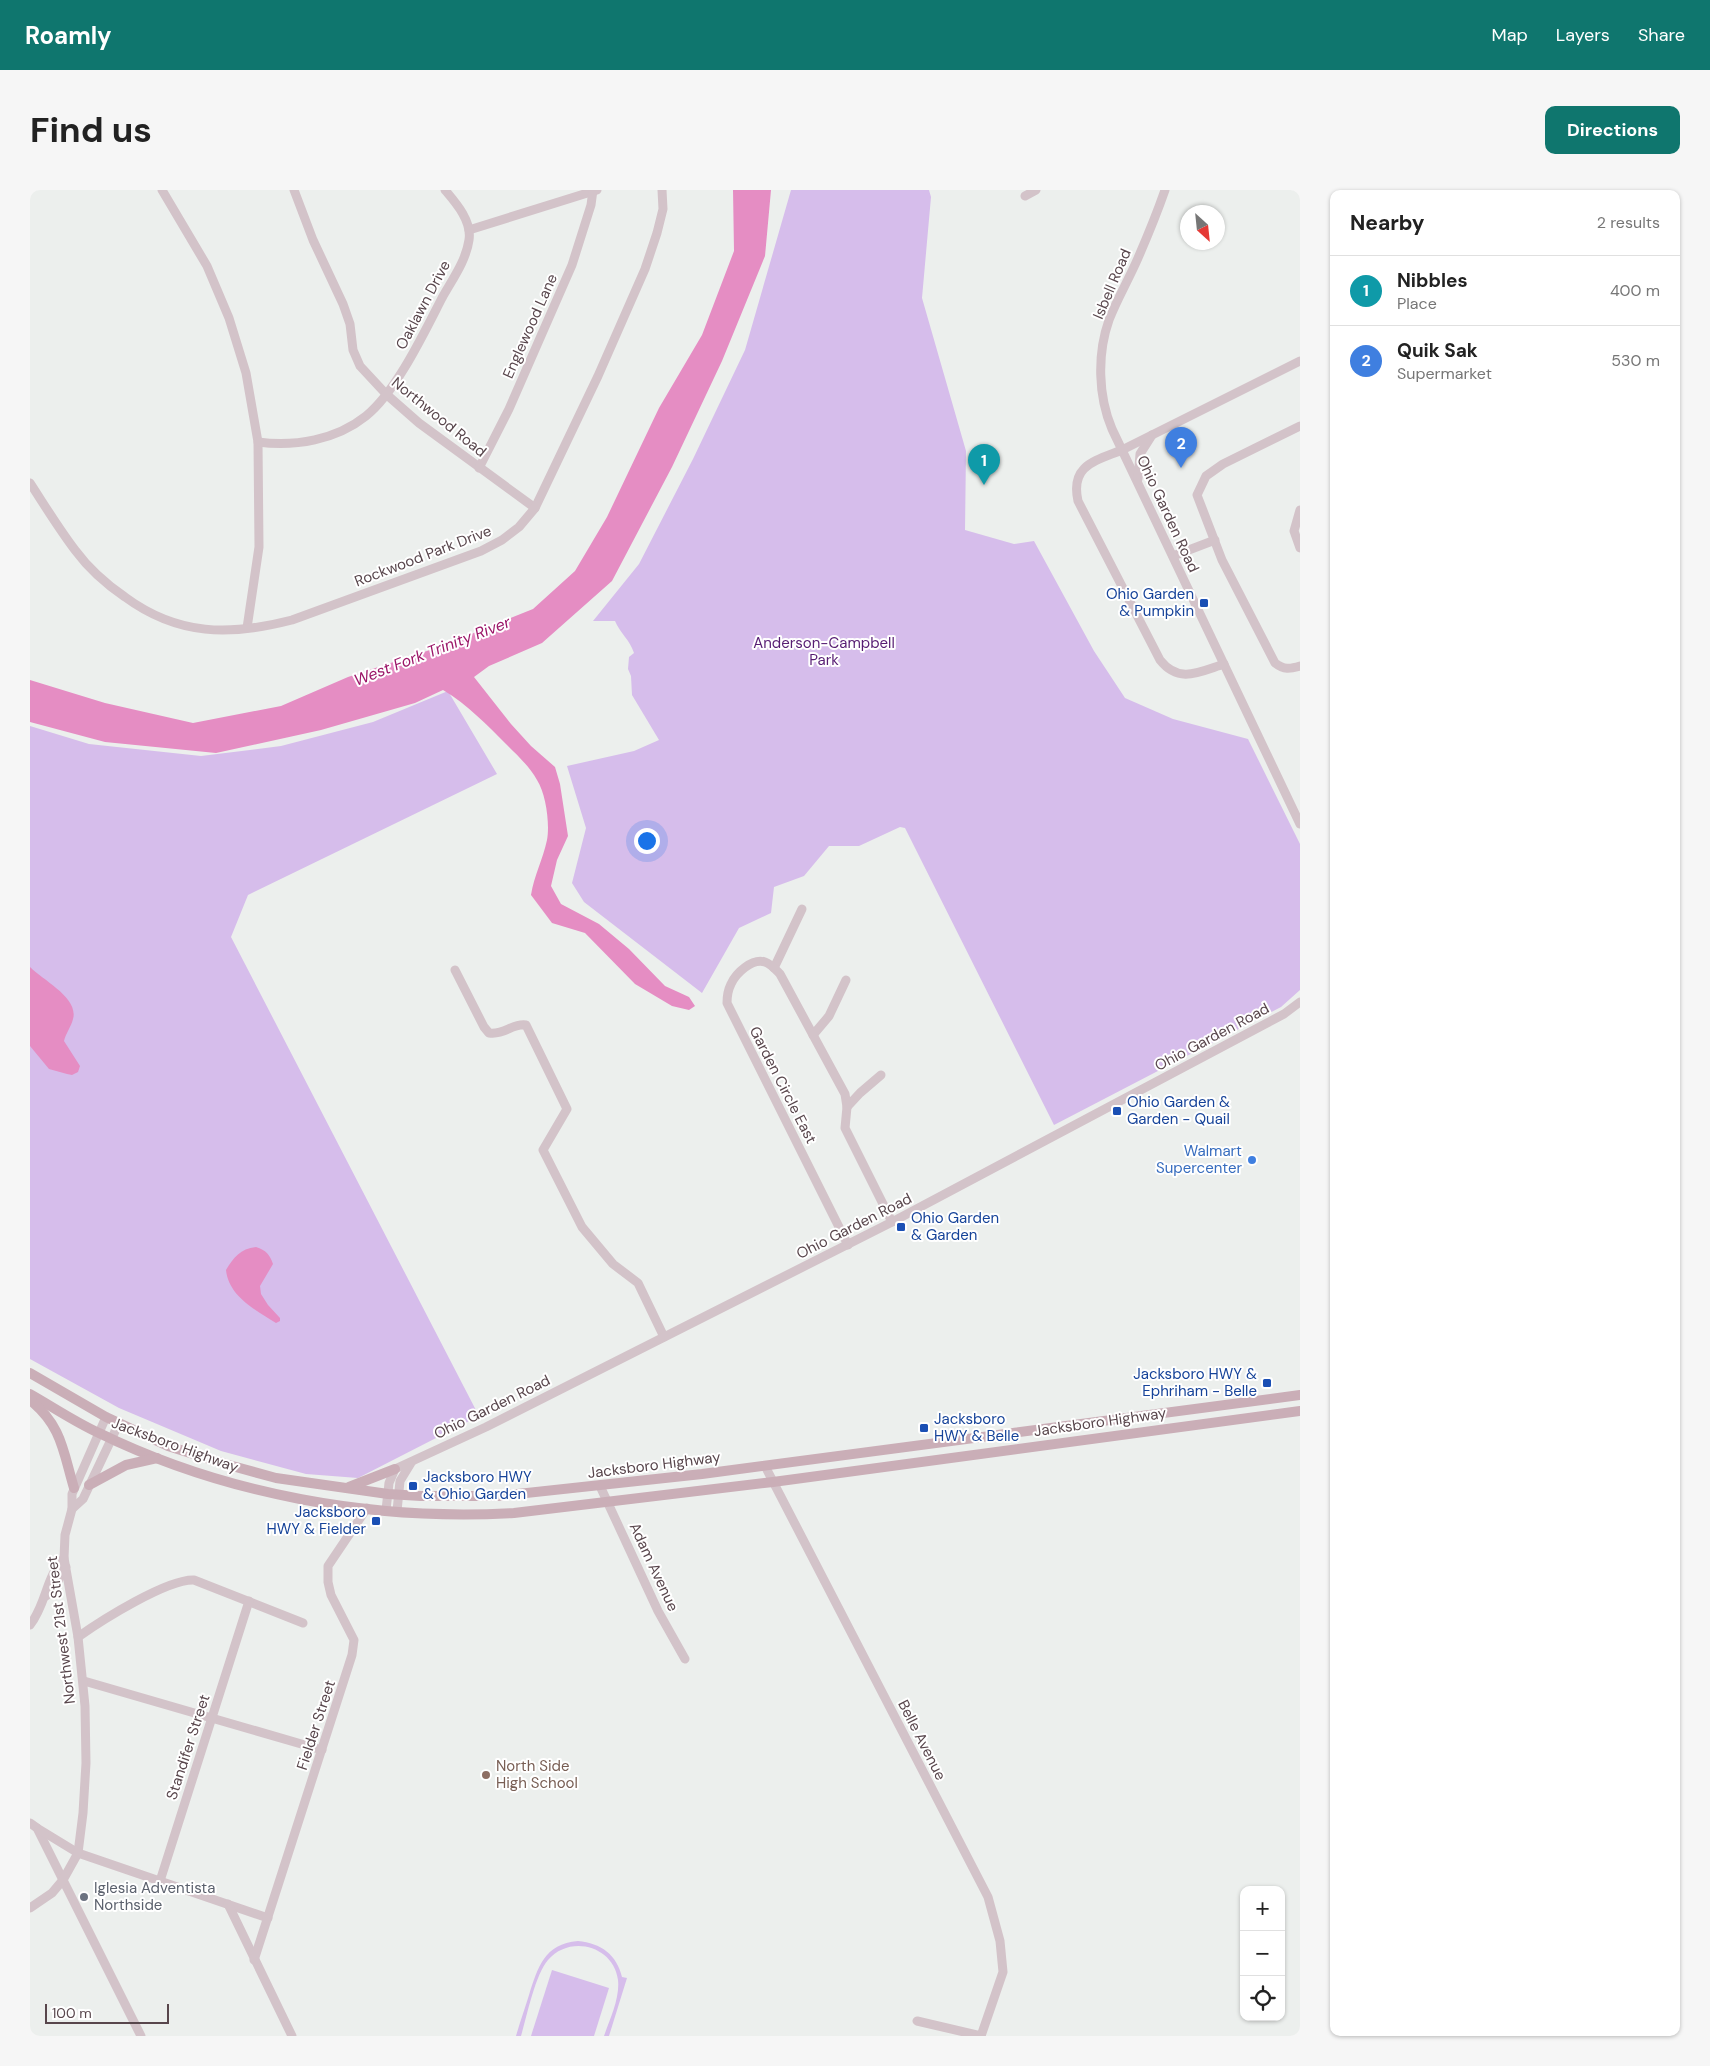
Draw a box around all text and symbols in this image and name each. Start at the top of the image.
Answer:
text: Roamly [25,20,112,51]
text: Map [1492,23,1528,47]
text: Layers [1556,23,1610,47]
text: Share [1638,23,1685,47]
button: Directions [1545,106,1680,154]
text: Find us [30,107,152,153]
north arrow [1180,205,1225,250]
text: Nearby [1350,209,1424,237]
text: 2 results [1597,212,1660,233]
street label: Isbell Road [1088,246,1136,322]
street label: Oaklawn Drive [391,257,455,353]
text: Nibbles [1397,268,1468,293]
street label: Englewood Lane [498,271,562,381]
text: 1 [1363,280,1369,301]
text: 400 m [1610,280,1660,301]
text: Place [1397,293,1437,314]
text: Quik Sak [1397,338,1478,363]
text: 2 [1361,350,1371,371]
text: 530 m [1611,350,1660,371]
text: Supermarket [1397,363,1492,384]
street label: Northwood Road [387,373,491,461]
pin: 2 [1165,427,1197,468]
pin: 1 [968,444,1000,485]
street label: Ohio Garden Road [1132,452,1204,576]
street label: Rockwood Park Drive [352,521,494,591]
place label: Ohio Garden & Pumpkin [1106,584,1194,621]
marker: Ohio Garden & Pumpkin [1198,597,1210,609]
water label: West Fork Trinity River [351,611,514,691]
park label: Anderson-Campbell Park [753,633,895,670]
your location [634,828,660,854]
street label: Ohio Garden Road [1151,998,1273,1076]
street label: Garden Circle East [745,1023,821,1147]
place label: Ohio Garden & Garden - Quail [1127,1092,1230,1129]
marker: Ohio Garden & Garden - Quail [1111,1105,1123,1117]
place label: Walmart Supercenter [1156,1141,1242,1178]
marker: Walmart Supercenter [1246,1154,1258,1166]
street label: Ohio Garden Road [793,1188,915,1264]
place label: Ohio Garden & Garden [911,1208,999,1245]
marker: Ohio Garden & Garden [895,1221,907,1233]
place label: Jacksboro HWY & Ephriham - Belle [1133,1364,1257,1401]
street label: Ohio Garden Road [431,1370,553,1444]
marker: Jacksboro HWY & Ephriham - Belle [1261,1377,1273,1389]
street label: Jacksboro Highway [1032,1403,1168,1441]
place label: Jacksboro HWY & Belle [934,1409,1019,1446]
street label: Jacksboro Highway [109,1413,242,1477]
marker: Jacksboro HWY & Belle [918,1422,930,1434]
street label: Jacksboro Highway [586,1447,722,1483]
place label: Jacksboro HWY & Ohio Garden [423,1467,532,1504]
marker: Jacksboro HWY & Ohio Garden [407,1480,419,1492]
place label: Jacksboro HWY & Fielder [267,1502,366,1539]
marker: Jacksboro HWY & Fielder [370,1515,382,1527]
street label: Adam Avenue [625,1520,683,1614]
street label: Northwest 21st Street [42,1555,80,1705]
street label: Fielder Street [292,1677,340,1773]
street label: Standifer Street [162,1692,214,1802]
street label: Belle Avenue [893,1696,951,1784]
place label: North Side High School [496,1756,578,1793]
marker: North Side High School [480,1769,492,1781]
place label: Iglesia Adventista Northside [94,1878,215,1915]
map controls [1240,1886,1285,2021]
button: + [1240,1886,1285,1931]
marker: Iglesia Adventista Northside [78,1891,90,1903]
button: − [1240,1931,1285,1976]
button: locate [1240,1976,1285,2021]
scale bar [45,2001,169,2024]
text: 100 m [52,2004,92,2022]

